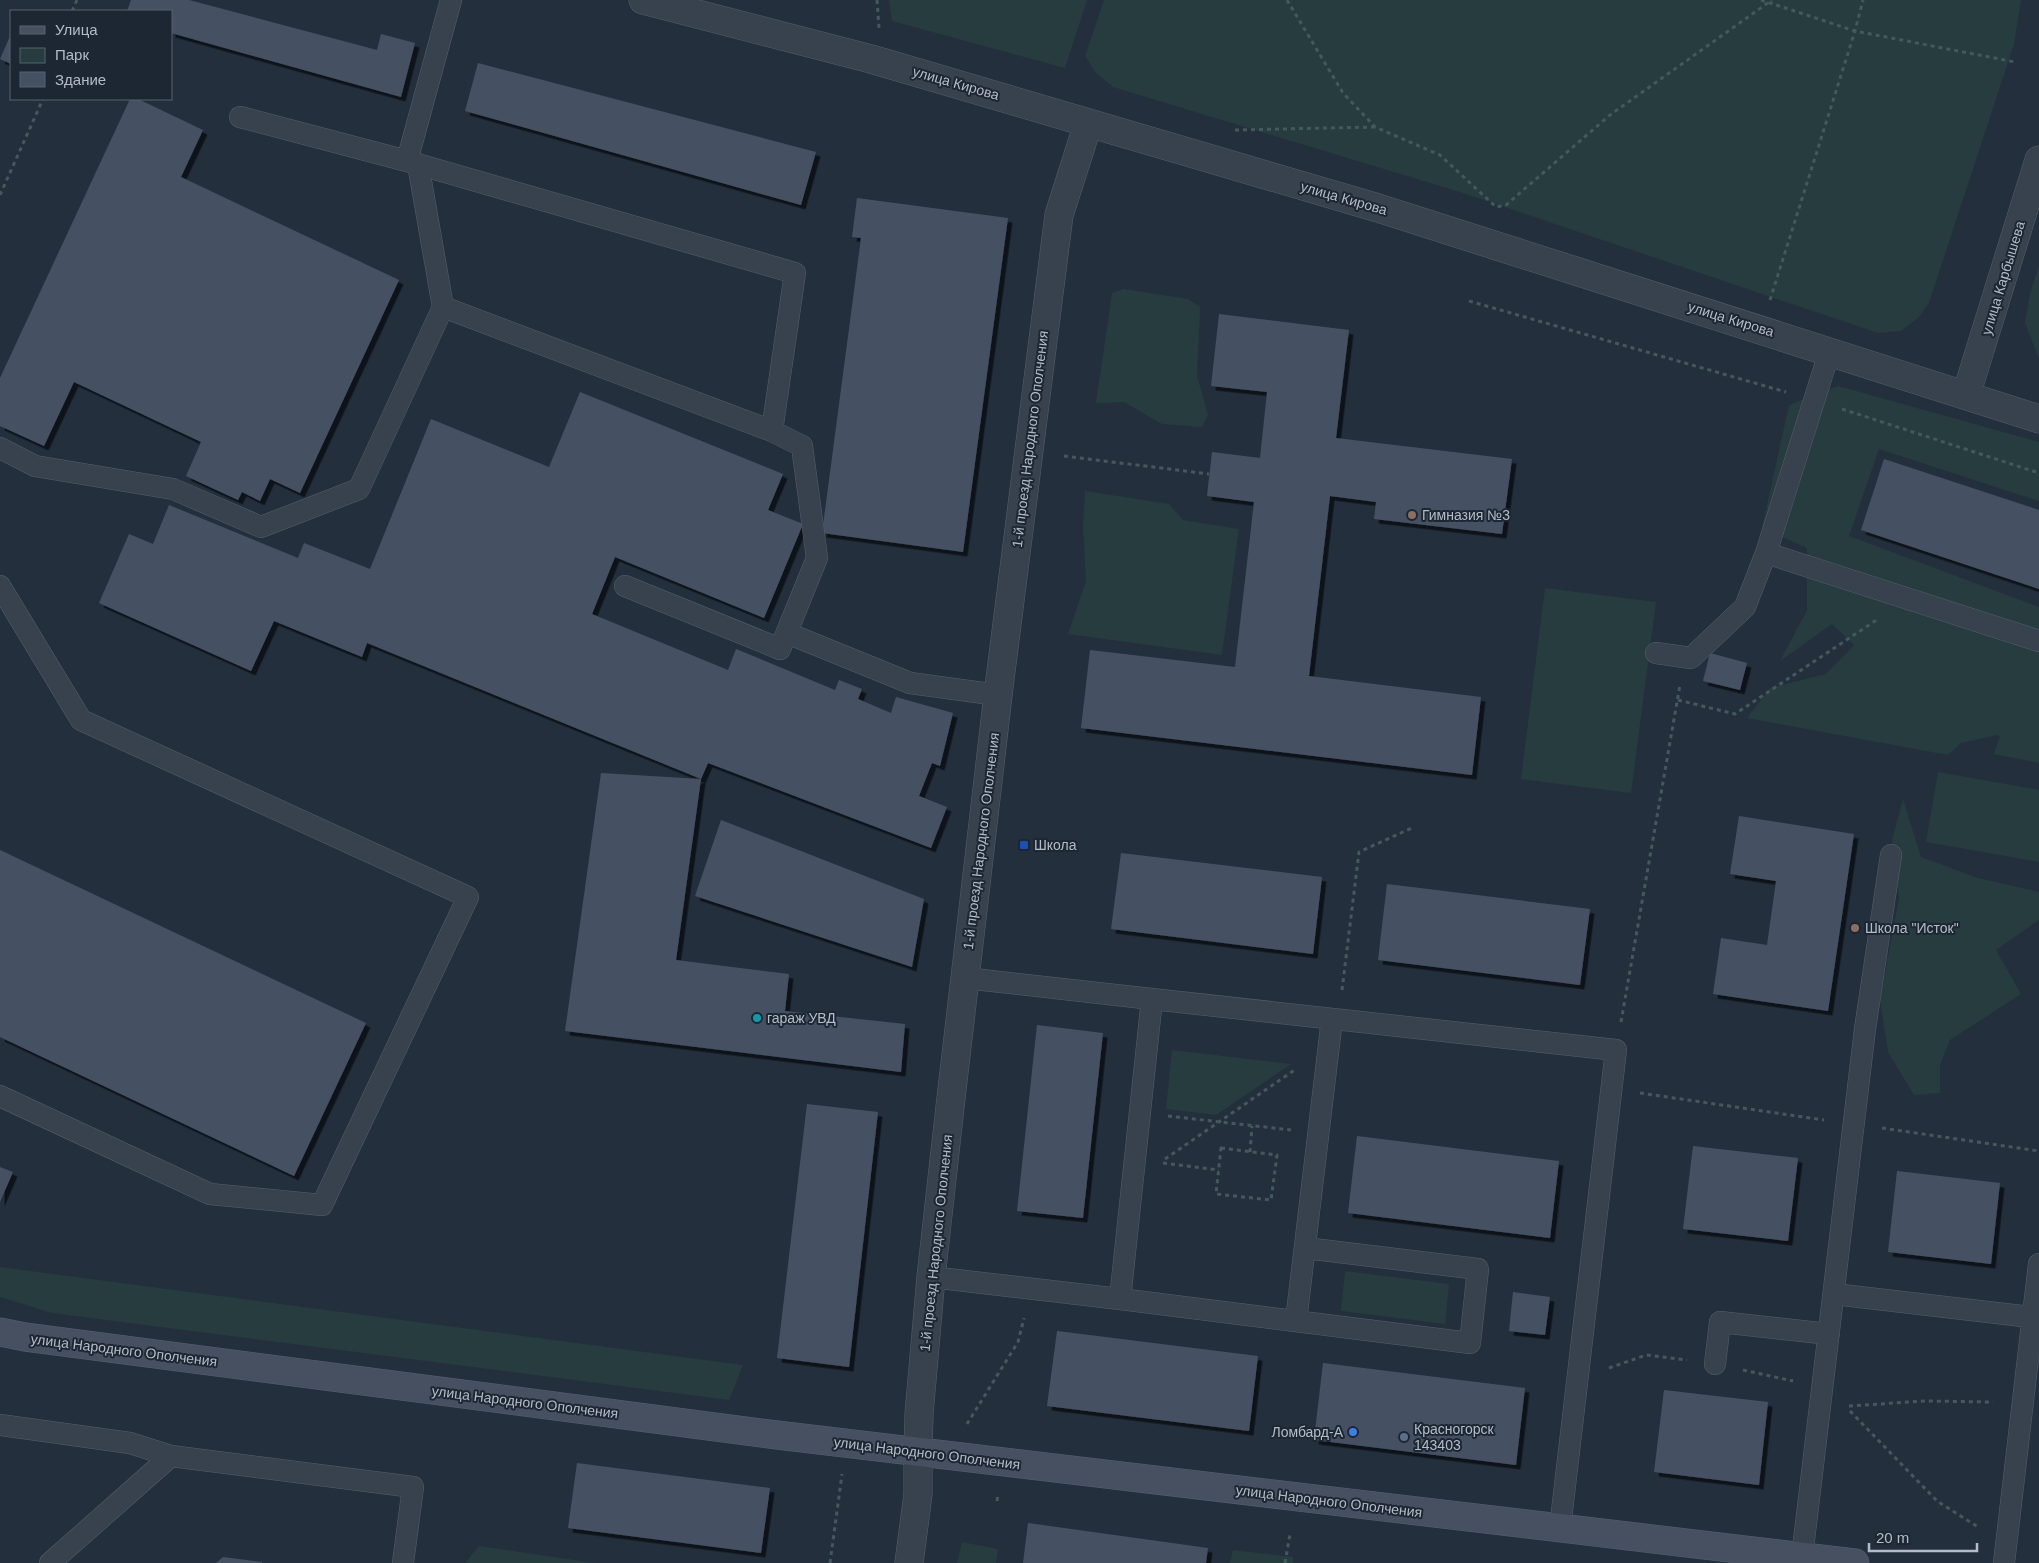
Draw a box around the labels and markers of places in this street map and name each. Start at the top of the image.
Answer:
place label: Гимназия №3 [1422,507,1510,523]
marker: Гимназия №3 [1406,509,1418,521]
place label: Школа [1034,837,1077,853]
marker: Школа [1018,839,1030,851]
place label: Школа "Исток" [1865,920,1959,936]
marker: Школа "Исток" [1849,922,1861,934]
place label: гараж УВД [767,1010,836,1026]
marker: гараж УВД [751,1012,763,1024]
place label: Красногорск 143403 [1414,1421,1495,1453]
place label: Ломбард-А [1271,1424,1344,1440]
marker: Ломбард-А [1347,1426,1359,1438]
marker: Красногорск 143403 [1398,1431,1410,1443]

